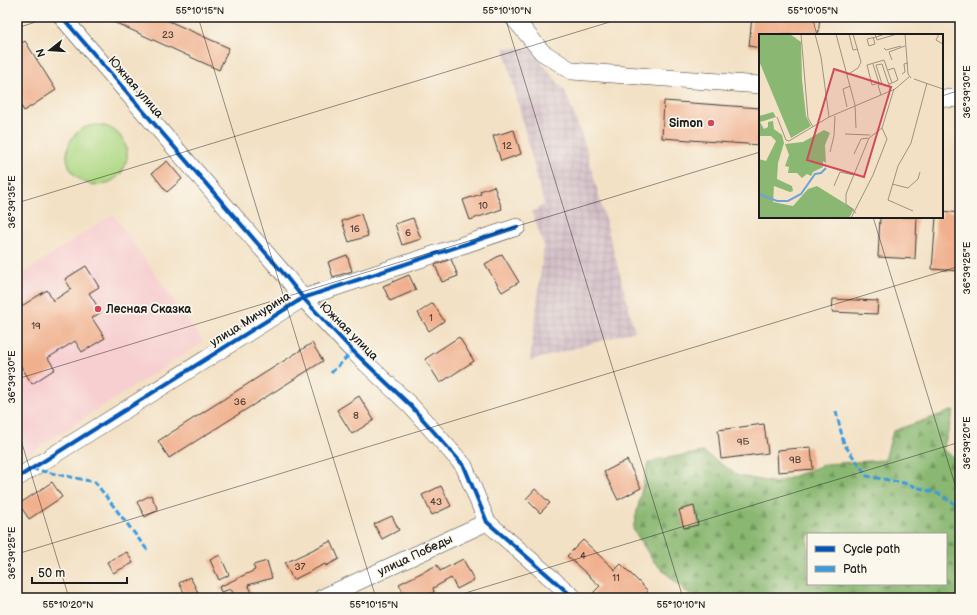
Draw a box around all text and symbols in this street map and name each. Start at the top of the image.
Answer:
text: 55°10'15"N [176,5,224,17]
text: 55°10'10"N [483,5,531,17]
text: 55°10'05"N [788,5,838,17]
house number: 23 [162,29,174,41]
north arrow [30,30,70,70]
inset map [759,34,943,218]
text: N [33,47,48,59]
street label: Южная улица [105,53,167,121]
text: 36°39'30"E [961,65,973,119]
place label: Simon [669,116,703,131]
marker: Simon [706,118,716,128]
house number: 12 [502,140,512,152]
text: 36°39'35"E [6,175,18,229]
house number: 10 [478,200,488,212]
house number: 16 [350,223,360,235]
house number: 6 [405,227,411,239]
text: 36°39'25"E [961,241,973,294]
street label: улица Мичурина [207,289,293,350]
street label: Южная улица [316,299,381,364]
place label: Лесная Сказка [105,302,192,317]
marker: Лесная Сказка [93,304,103,314]
house number: 1 [429,312,433,324]
house number: 19 [31,320,41,332]
text: 36°39'30"E [6,350,18,404]
house number: 36 [234,396,246,408]
house number: 8 [353,410,359,422]
text: 36°39'20"E [961,416,973,469]
house number: 9Б [737,436,749,448]
house number: 9В [789,454,802,466]
house number: 43 [430,496,442,508]
text: 36°39'25"E [6,526,18,579]
street label: улица Победы [375,532,455,579]
legend [807,533,947,585]
text: Cycle path [843,542,900,557]
house number: 4 [580,550,586,562]
scale bar [32,559,127,585]
house number: 37 [294,561,306,573]
text: Path [843,562,868,577]
text: 50 m [38,566,65,581]
house number: 11 [612,572,620,584]
text: 55°10'20"N [43,599,93,611]
text: 55°10'15"N [350,599,398,611]
text: 55°10'10"N [657,599,705,611]

